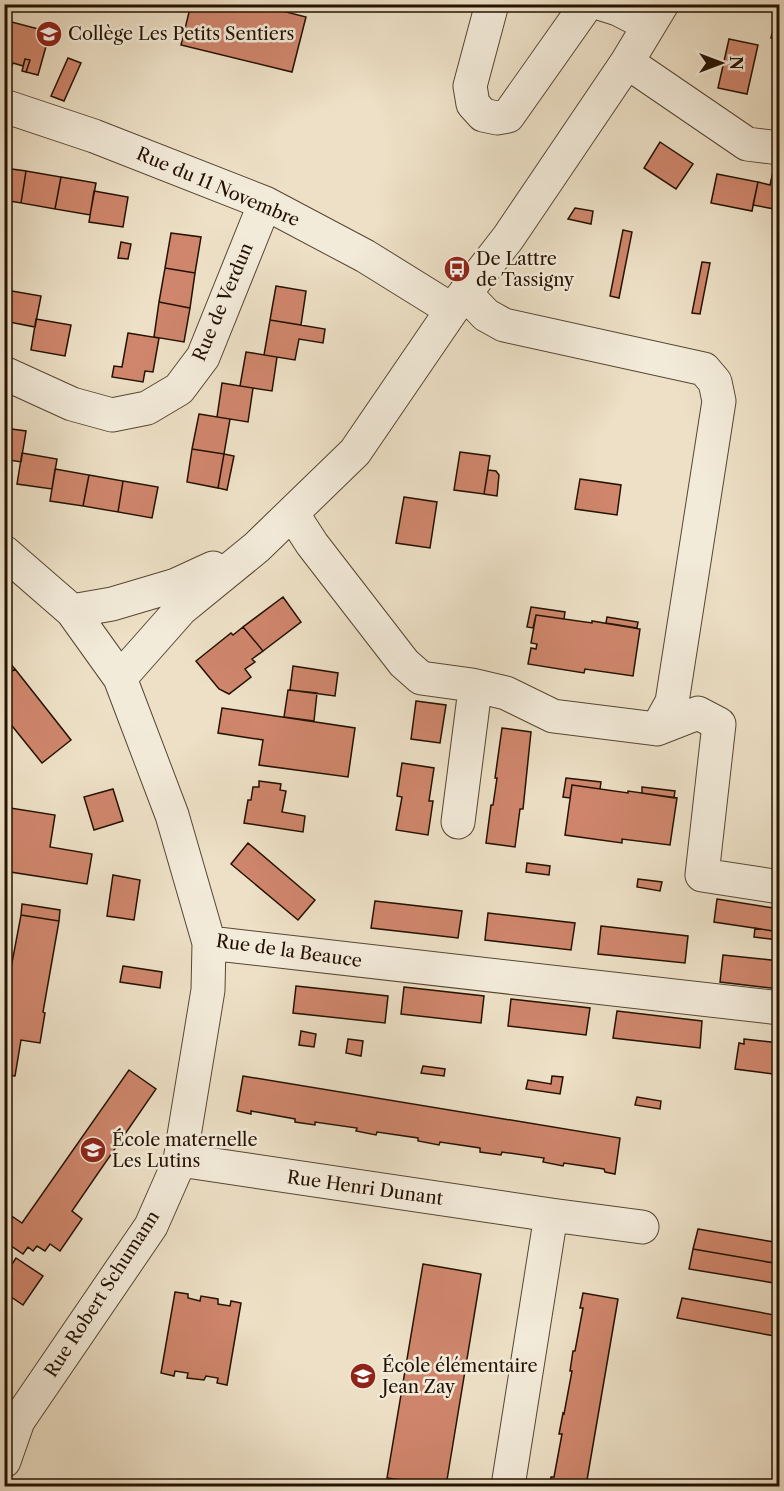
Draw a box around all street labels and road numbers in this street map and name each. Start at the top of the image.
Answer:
street label: Rue du 11 Novembre [133,143,303,231]
street label: Rue de Verdun [188,240,258,364]
street label: Rue de la Beauce [215,930,363,972]
street label: Rue Henri Dunant [286,1166,445,1210]
street label: Rue Robert Schumann [40,1207,164,1381]

